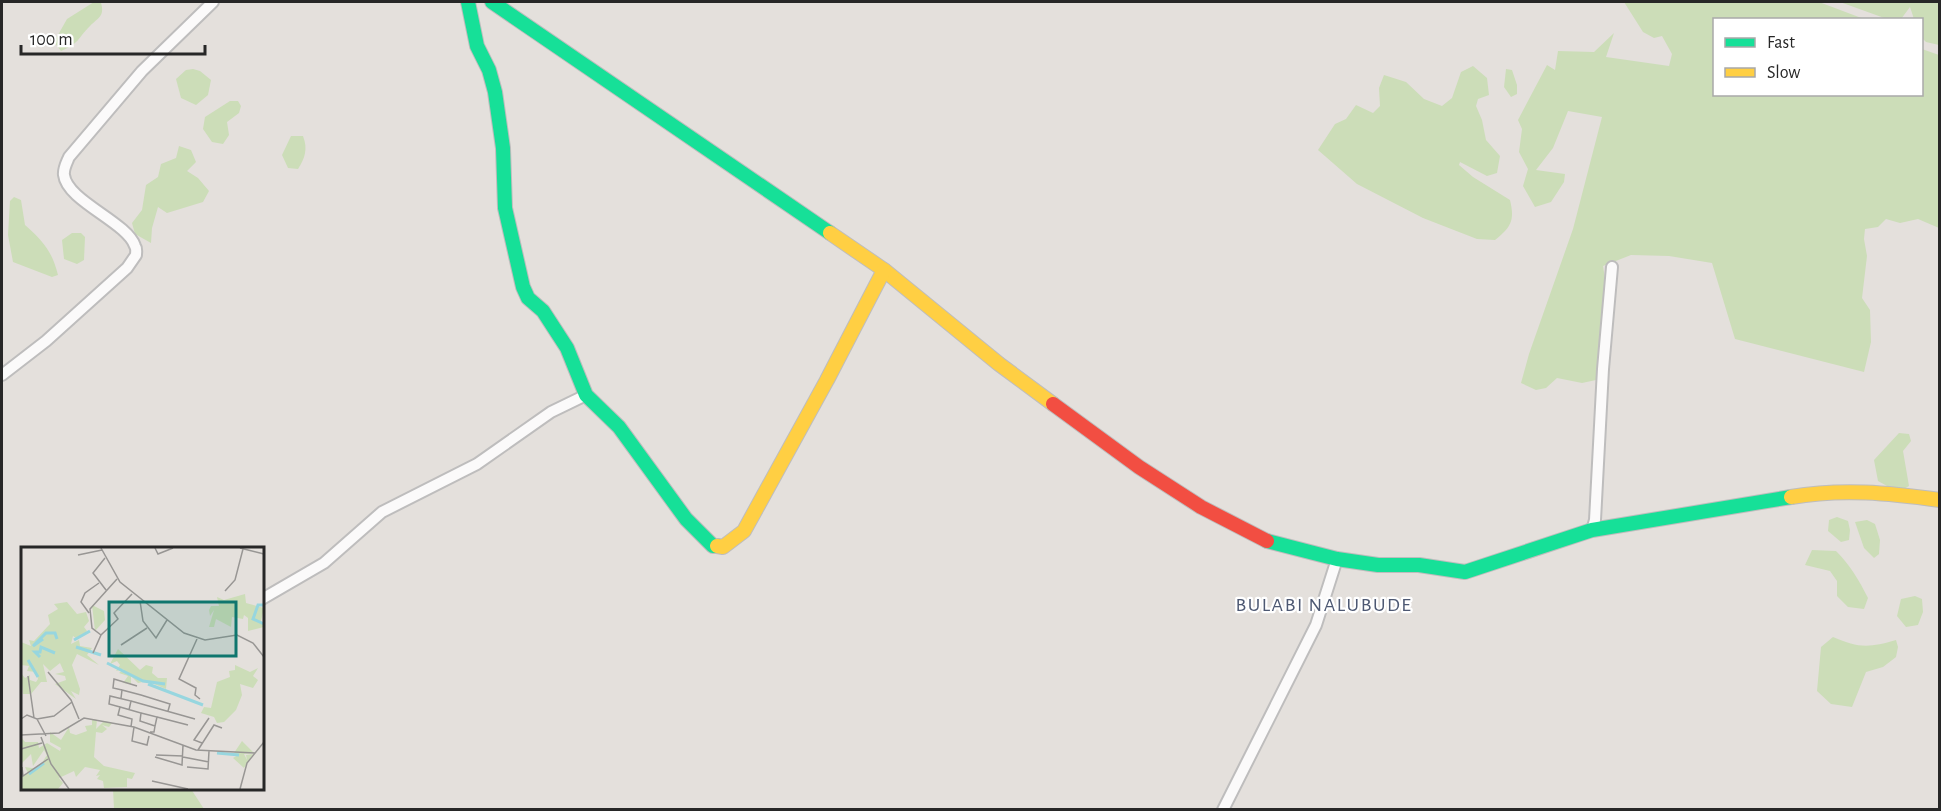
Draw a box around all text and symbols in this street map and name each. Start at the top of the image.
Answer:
scale bar [21,18,206,56]
legend [1713,18,1923,96]
text: 100 m [30,31,73,49]
text: Fast [1767,34,1795,52]
text: Slow [1767,64,1800,82]
inset map [21,547,264,790]
district label: BULABI NALUBUDE [1236,595,1412,615]

